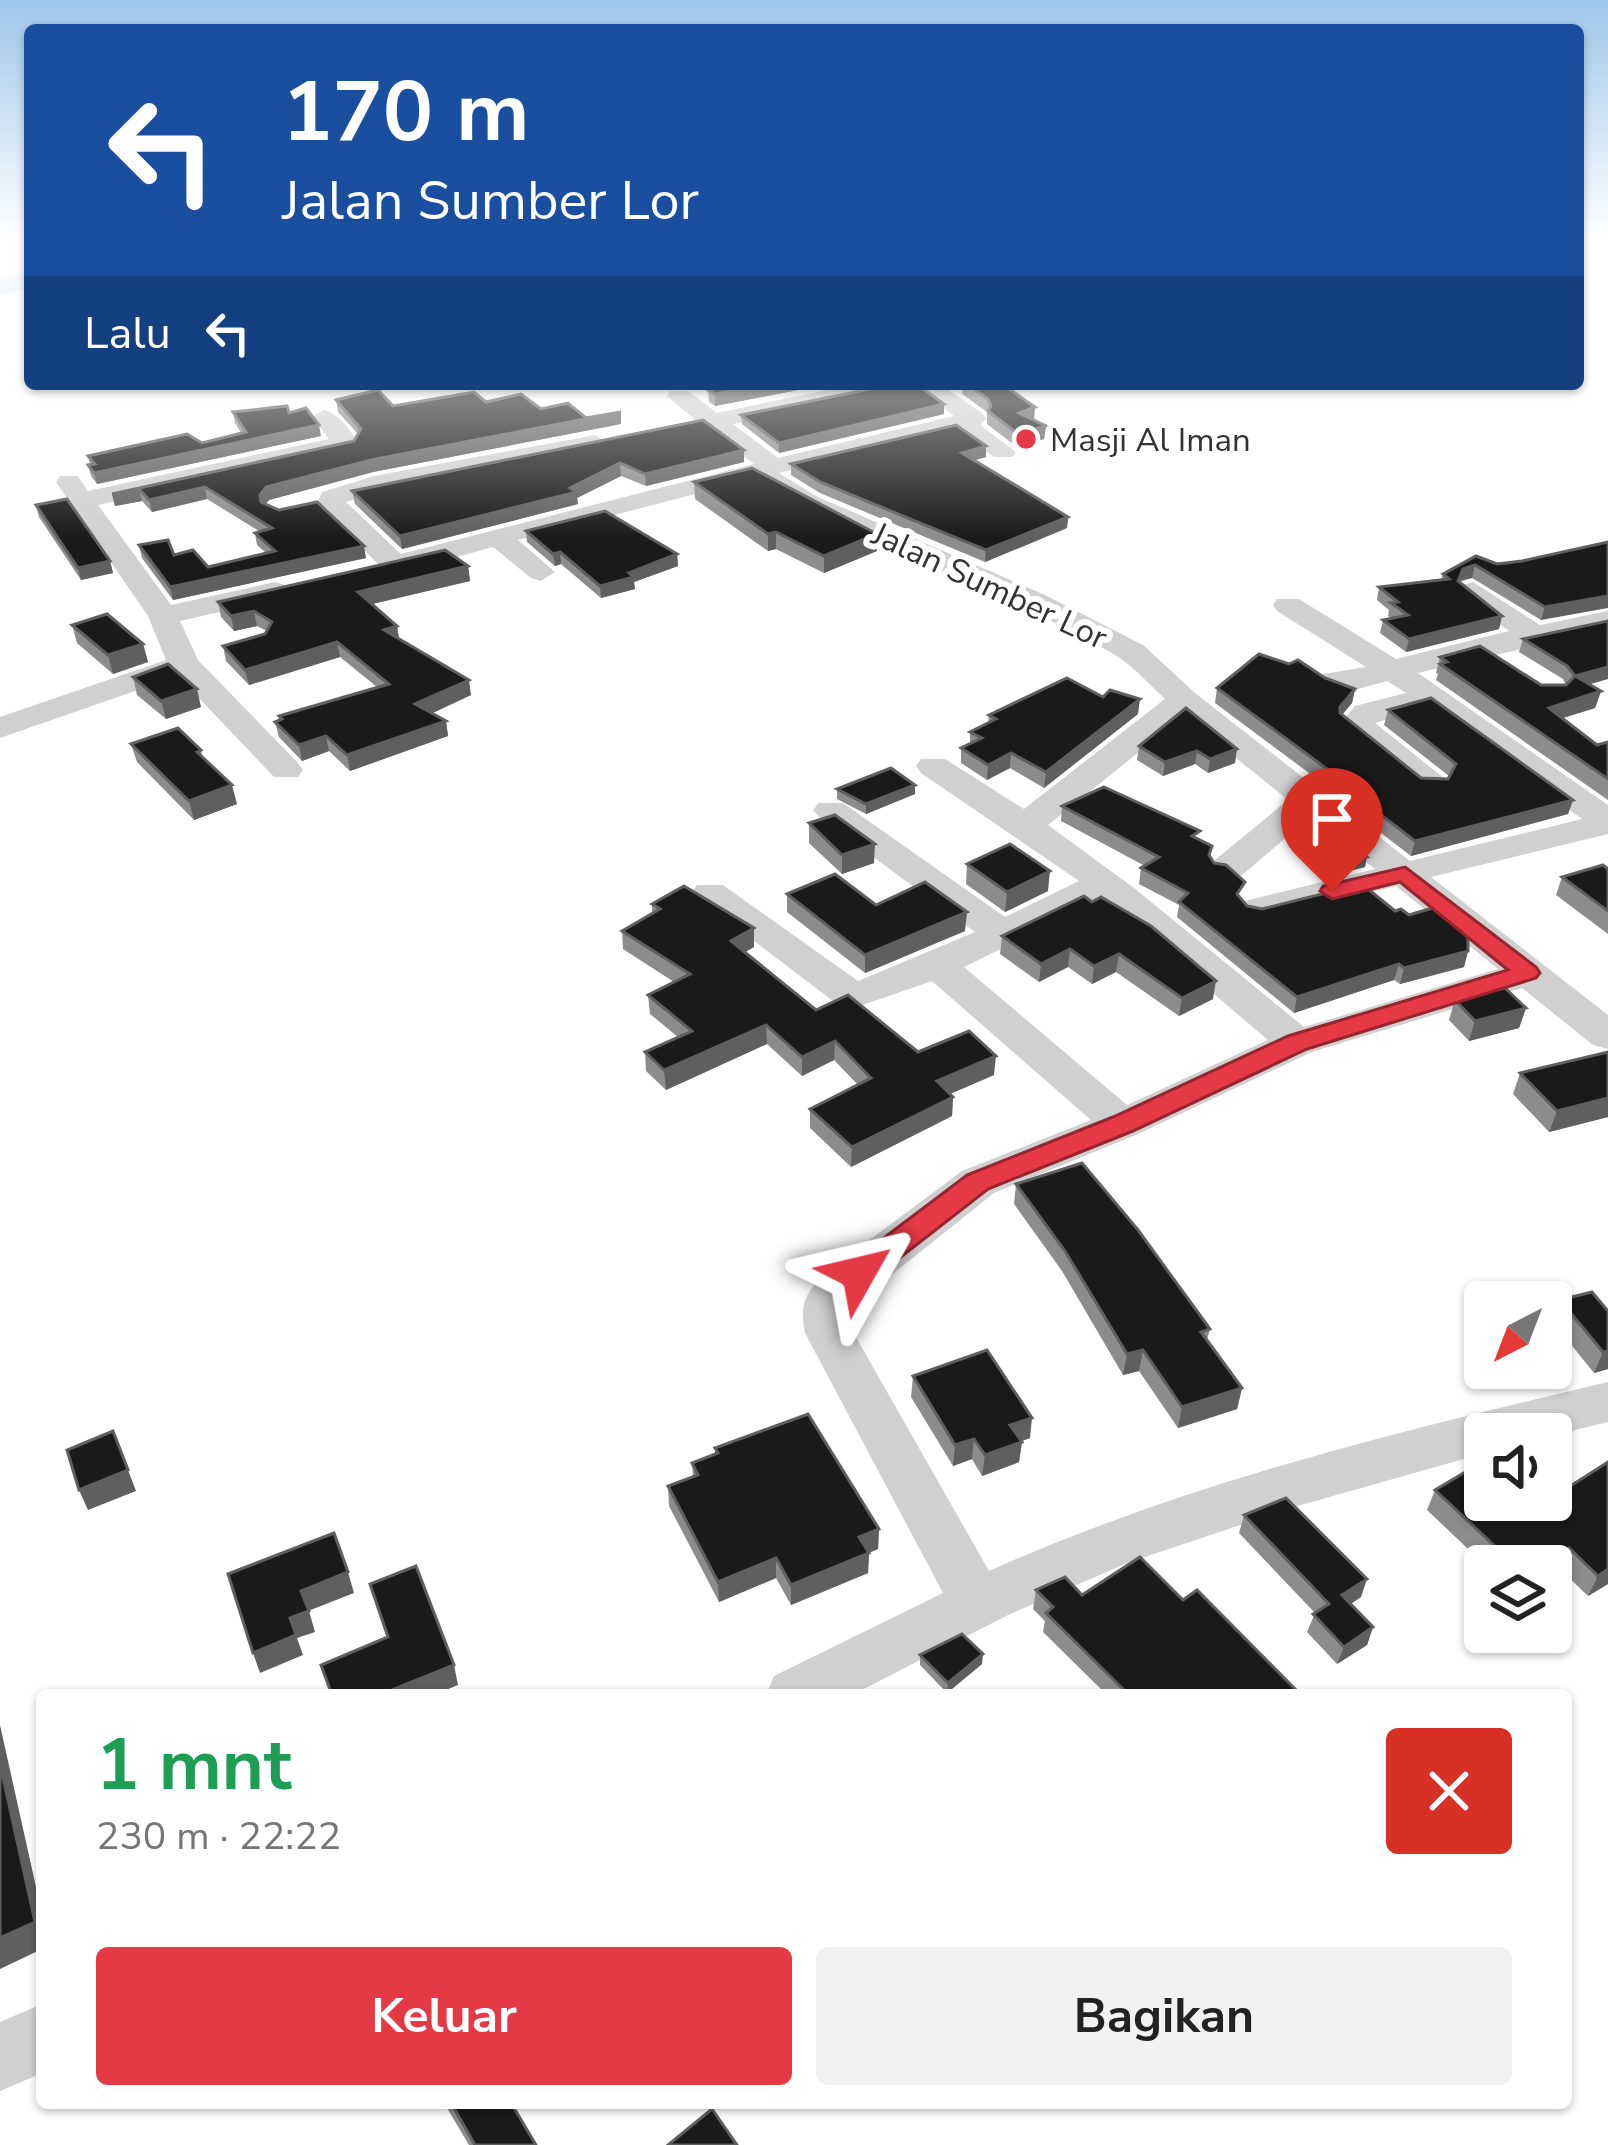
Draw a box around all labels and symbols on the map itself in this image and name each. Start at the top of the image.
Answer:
place label: Masji Al Iman [1050,418,1251,463]
marker: Masji Al Iman [1013,426,1039,452]
street label: Jalan Sumber Lor [864,512,1114,661]
pin [1281,768,1383,891]
position arrow [796,1210,922,1336]
north arrow [1464,1281,1572,1389]

